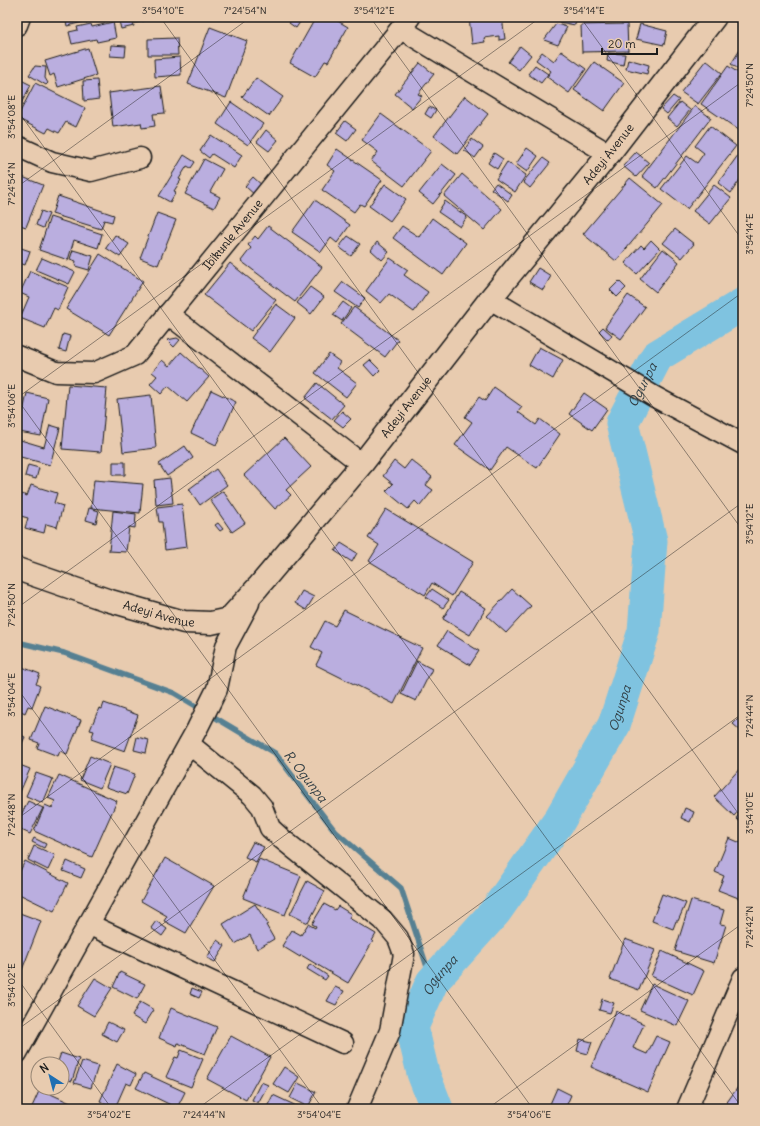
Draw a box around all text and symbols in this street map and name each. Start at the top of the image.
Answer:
text: 3°54'10"E [142,4,184,17]
text: 7°24'54"N [223,4,267,17]
text: 3°54'12"E [353,4,395,17]
text: 3°54'14"E [563,4,605,17]
scale bar [602,30,657,56]
text: 20 m [608,36,636,51]
text: 7°24'50"N [743,63,756,107]
text: 3°54'08"E [5,95,18,139]
street label: Adeyi Avenue [579,120,637,187]
text: 7°24'54"N [5,162,18,206]
street label: Ibikunle Avenue [199,196,266,273]
text: 3°54'14"E [743,213,756,255]
water label: Ogunpa [624,359,661,410]
street label: Adeyi Avenue [377,373,434,441]
text: 3°54'06"E [5,384,18,428]
text: 3°54'12"E [743,503,756,545]
text: 7°24'50"N [5,583,18,627]
street label: Adeyi Avenue [121,597,195,629]
text: 3°54'04"E [5,673,18,717]
water label: Ogunpa [604,683,635,735]
text: 7°24'44"N [743,695,756,737]
water label: R. Ogunpa [280,747,332,806]
text: 3°54'10"E [743,792,756,834]
text: 7°24'48"N [5,794,18,836]
text: 7°24'42"N [743,906,756,948]
water label: Ogunpa [419,951,461,998]
text: 3°54'02"E [5,963,18,1007]
north arrow [30,1056,70,1096]
text: N [37,1060,51,1076]
text: 3°54'02"E [87,1108,131,1121]
text: 7°24'44"N [183,1108,225,1121]
text: 3°54'04"E [297,1108,341,1121]
text: 3°54'06"E [507,1108,551,1121]

